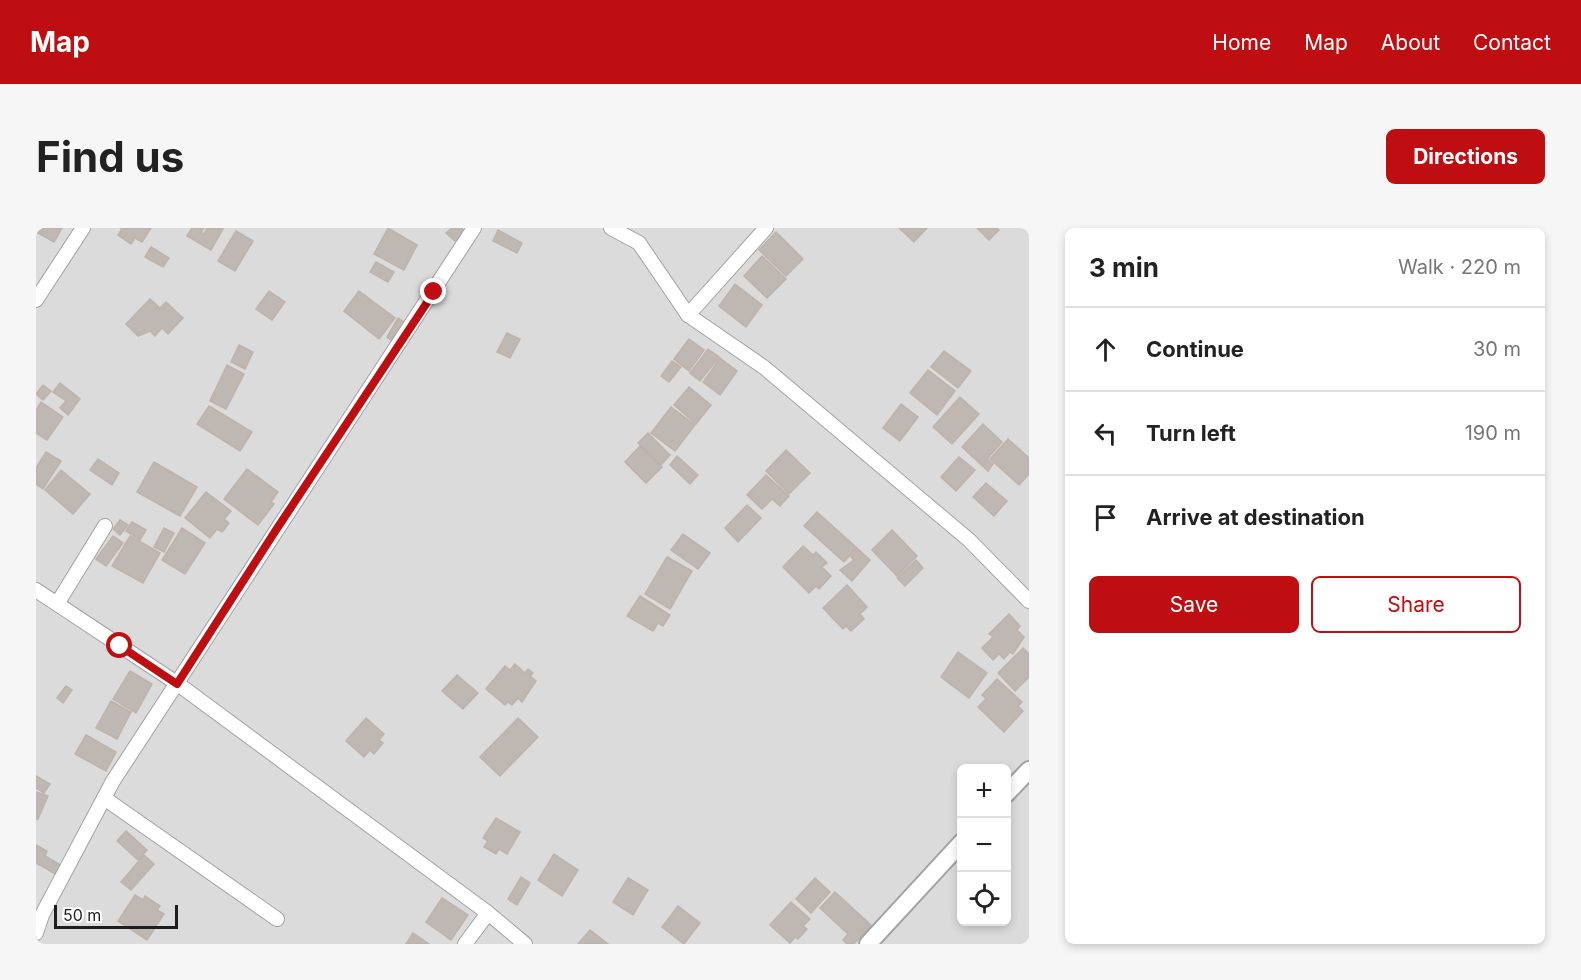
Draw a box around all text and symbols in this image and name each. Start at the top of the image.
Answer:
text: Map [30,25,90,59]
text: Home [1212,30,1271,55]
text: Map [1304,30,1348,55]
text: About [1381,30,1440,55]
text: Contact [1473,30,1551,55]
button: Directions [1386,129,1545,184]
text: Find us [36,131,184,182]
text: 3 min [1089,252,1159,283]
text: Walk · 220 m [1398,255,1521,279]
route end [420,278,446,304]
icon: ahead [1089,333,1122,366]
text: Continue [1146,336,1244,362]
text: 30 m [1473,337,1521,361]
icon: left [1089,417,1122,450]
text: Turn left [1146,420,1236,446]
text: 190 m [1465,421,1521,445]
icon: arrive [1089,501,1122,534]
text: Arrive at destination [1146,504,1365,530]
button: Save [1089,576,1299,633]
button: Share [1311,576,1521,633]
route start [106,632,132,658]
map controls [957,764,1011,926]
button: + [957,764,1011,818]
button: − [957,818,1011,872]
button: locate [957,872,1011,926]
scale bar [54,902,178,930]
text: 50 m [63,905,101,925]

